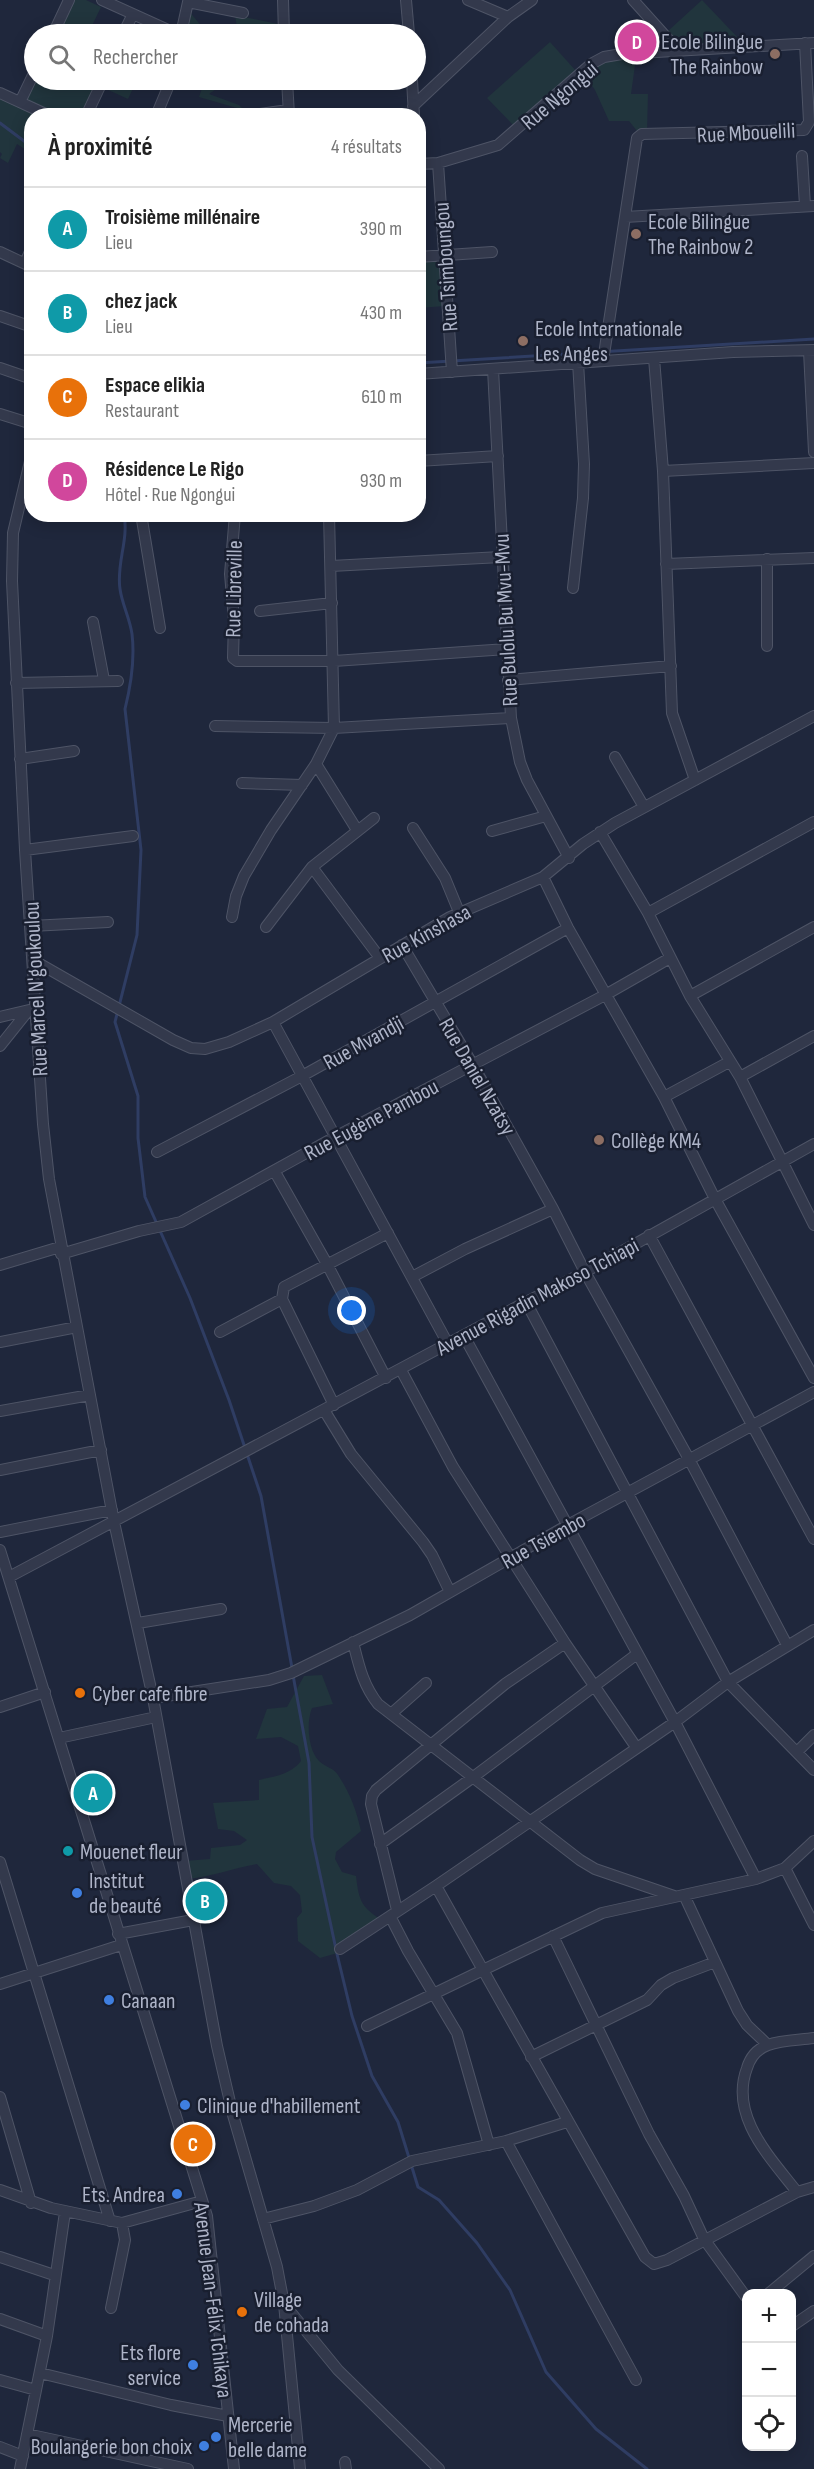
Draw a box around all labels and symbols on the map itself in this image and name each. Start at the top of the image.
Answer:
pin: D [618,20,656,64]
place label: Ecole Bilingue The Rainbow [661,29,763,81]
marker: Ecole Bilingue The Rainbow [768,47,782,61]
street label: Rue Ngongui [516,56,604,136]
street label: Rue Mbouelili [696,117,796,150]
street label: Rue Tsimboungou [429,201,464,332]
place label: Ecole Bilingue The Rainbow 2 [648,209,753,261]
marker: Ecole Bilingue The Rainbow 2 [629,227,643,241]
place label: Ecole Internationale Les Anges [535,316,683,368]
marker: Ecole Internationale Les Anges [516,334,530,348]
street label: Rue Bulolu Bu Mvu-Mvu [488,533,525,707]
street label: Rue Libreville [220,540,249,638]
street label: Rue Kinshasa [378,899,476,970]
street label: Rue Marcel N'goukoulou [18,901,55,1077]
street label: Rue Mvandji [319,1010,409,1076]
street label: Rue Daniel Nzatsy [432,1013,521,1141]
street label: Rue Eugène Pambou [300,1074,444,1167]
place label: Collège KM4 [611,1128,701,1155]
marker: Collège KM4 [592,1133,606,1147]
street label: Avenue Rigadin Makoso Tchiapi [431,1232,644,1363]
your location [337,1296,366,1325]
street label: Rue Tsiembo [497,1507,591,1576]
place label: Cyber cafe fibre [92,1681,208,1708]
marker: Cyber cafe fibre [73,1686,87,1700]
pin: A [74,1770,112,1816]
place label: Mouenet fleur [80,1839,183,1866]
marker: Mouenet fleur [61,1844,75,1858]
place label: Institut de beauté [89,1868,162,1920]
pin: B [186,1878,224,1924]
marker: Institut de beauté [70,1886,84,1900]
place label: Canaan [121,1988,176,2015]
marker: Canaan [102,1993,116,2007]
place label: Clinique d'habillement [197,2093,361,2120]
marker: Clinique d'habillement [178,2098,192,2112]
pin: C [174,2122,212,2166]
place label: Ets. Andrea [82,2182,165,2209]
marker: Ets. Andrea [170,2187,184,2201]
street label: Avenue Jean-Félix Tchikaya [187,2200,238,2400]
place label: Village de cohada [254,2287,329,2339]
marker: Village de cohada [235,2305,249,2319]
place label: Ets flore service [120,2340,181,2392]
marker: Ets flore service [186,2358,200,2372]
place label: Mercerie belle dame [228,2412,307,2464]
marker: Mercerie belle dame [209,2430,223,2444]
place label: Boulangerie bon choix [31,2434,193,2461]
marker: Boulangerie bon choix [197,2439,211,2453]

